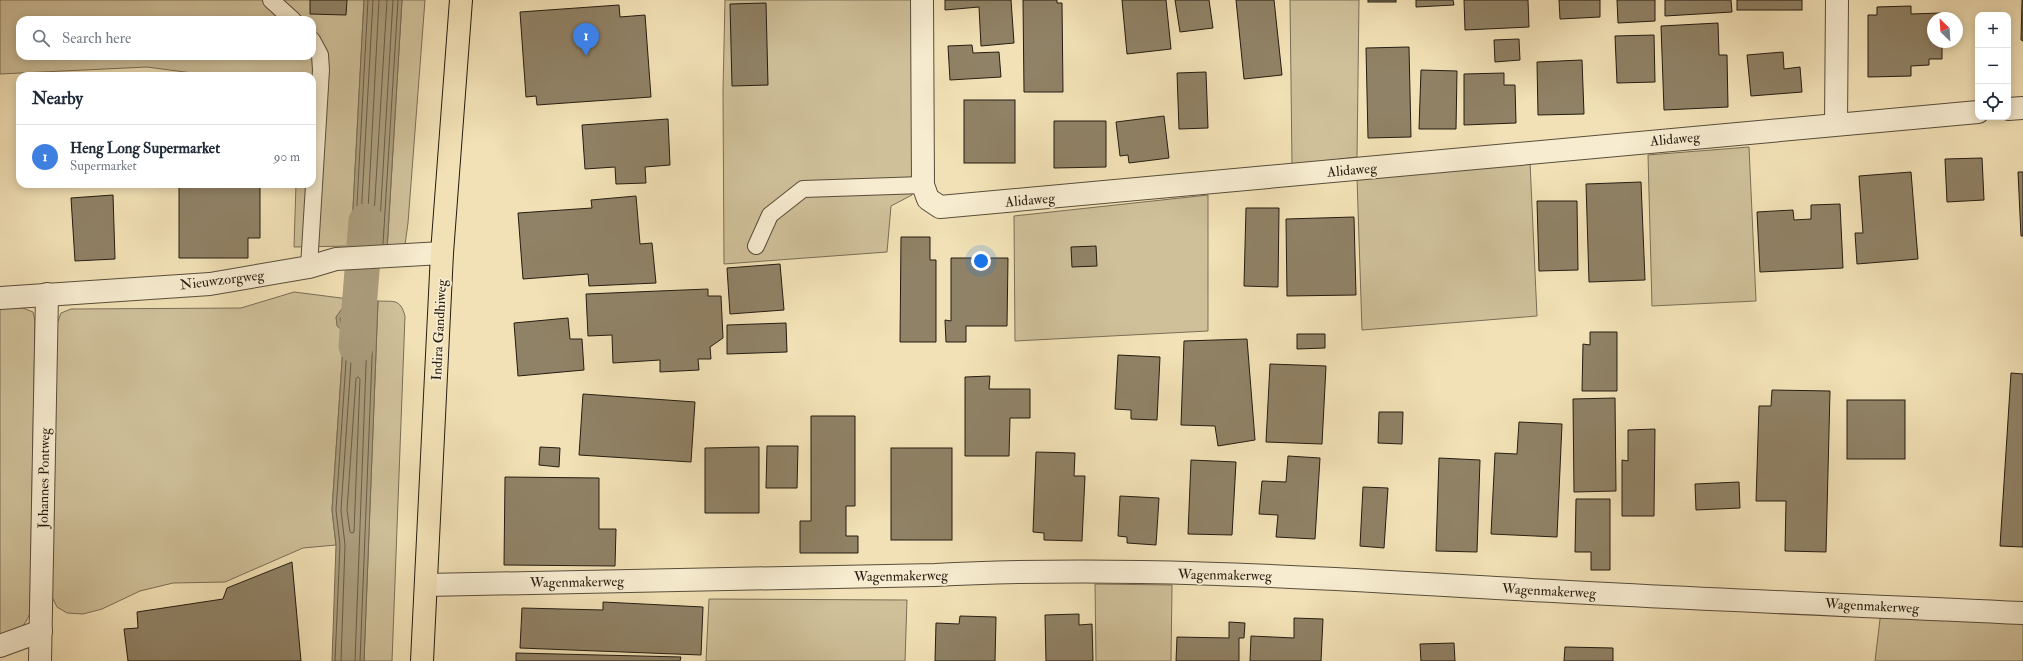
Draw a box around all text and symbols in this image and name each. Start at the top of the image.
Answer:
north arrow [1927,12,1963,48]
map controls [1975,12,2011,120]
button: + [1975,12,2011,48]
search box [16,16,316,60]
pin: 1 [573,23,599,56]
icon: search [30,27,52,49]
text: Search here [62,29,131,48]
button: − [1975,48,2011,84]
button: locate [1975,84,2011,120]
text: Nearby [32,88,83,109]
street label: Alidaweg [1648,128,1702,150]
text: Heng Long Supermarket [70,139,220,158]
text: 1 [43,149,47,165]
text: 90 m [274,149,300,165]
text: Supermarket [70,158,137,174]
street label: Alidaweg [1325,159,1379,181]
street label: Alidaweg [1003,189,1057,211]
your location [971,251,991,271]
street label: Nieuwzorgweg [179,266,266,294]
street label: Indira Gandhiweg [428,278,450,381]
street label: Johannes Pontweg [35,426,53,529]
street label: Wagenmakerweg [1177,566,1273,584]
street label: Wagenmakerweg [853,567,949,585]
street label: Wagenmakerweg [529,573,625,591]
street label: Wagenmakerweg [1501,580,1598,602]
street label: Wagenmakerweg [1824,595,1921,617]

